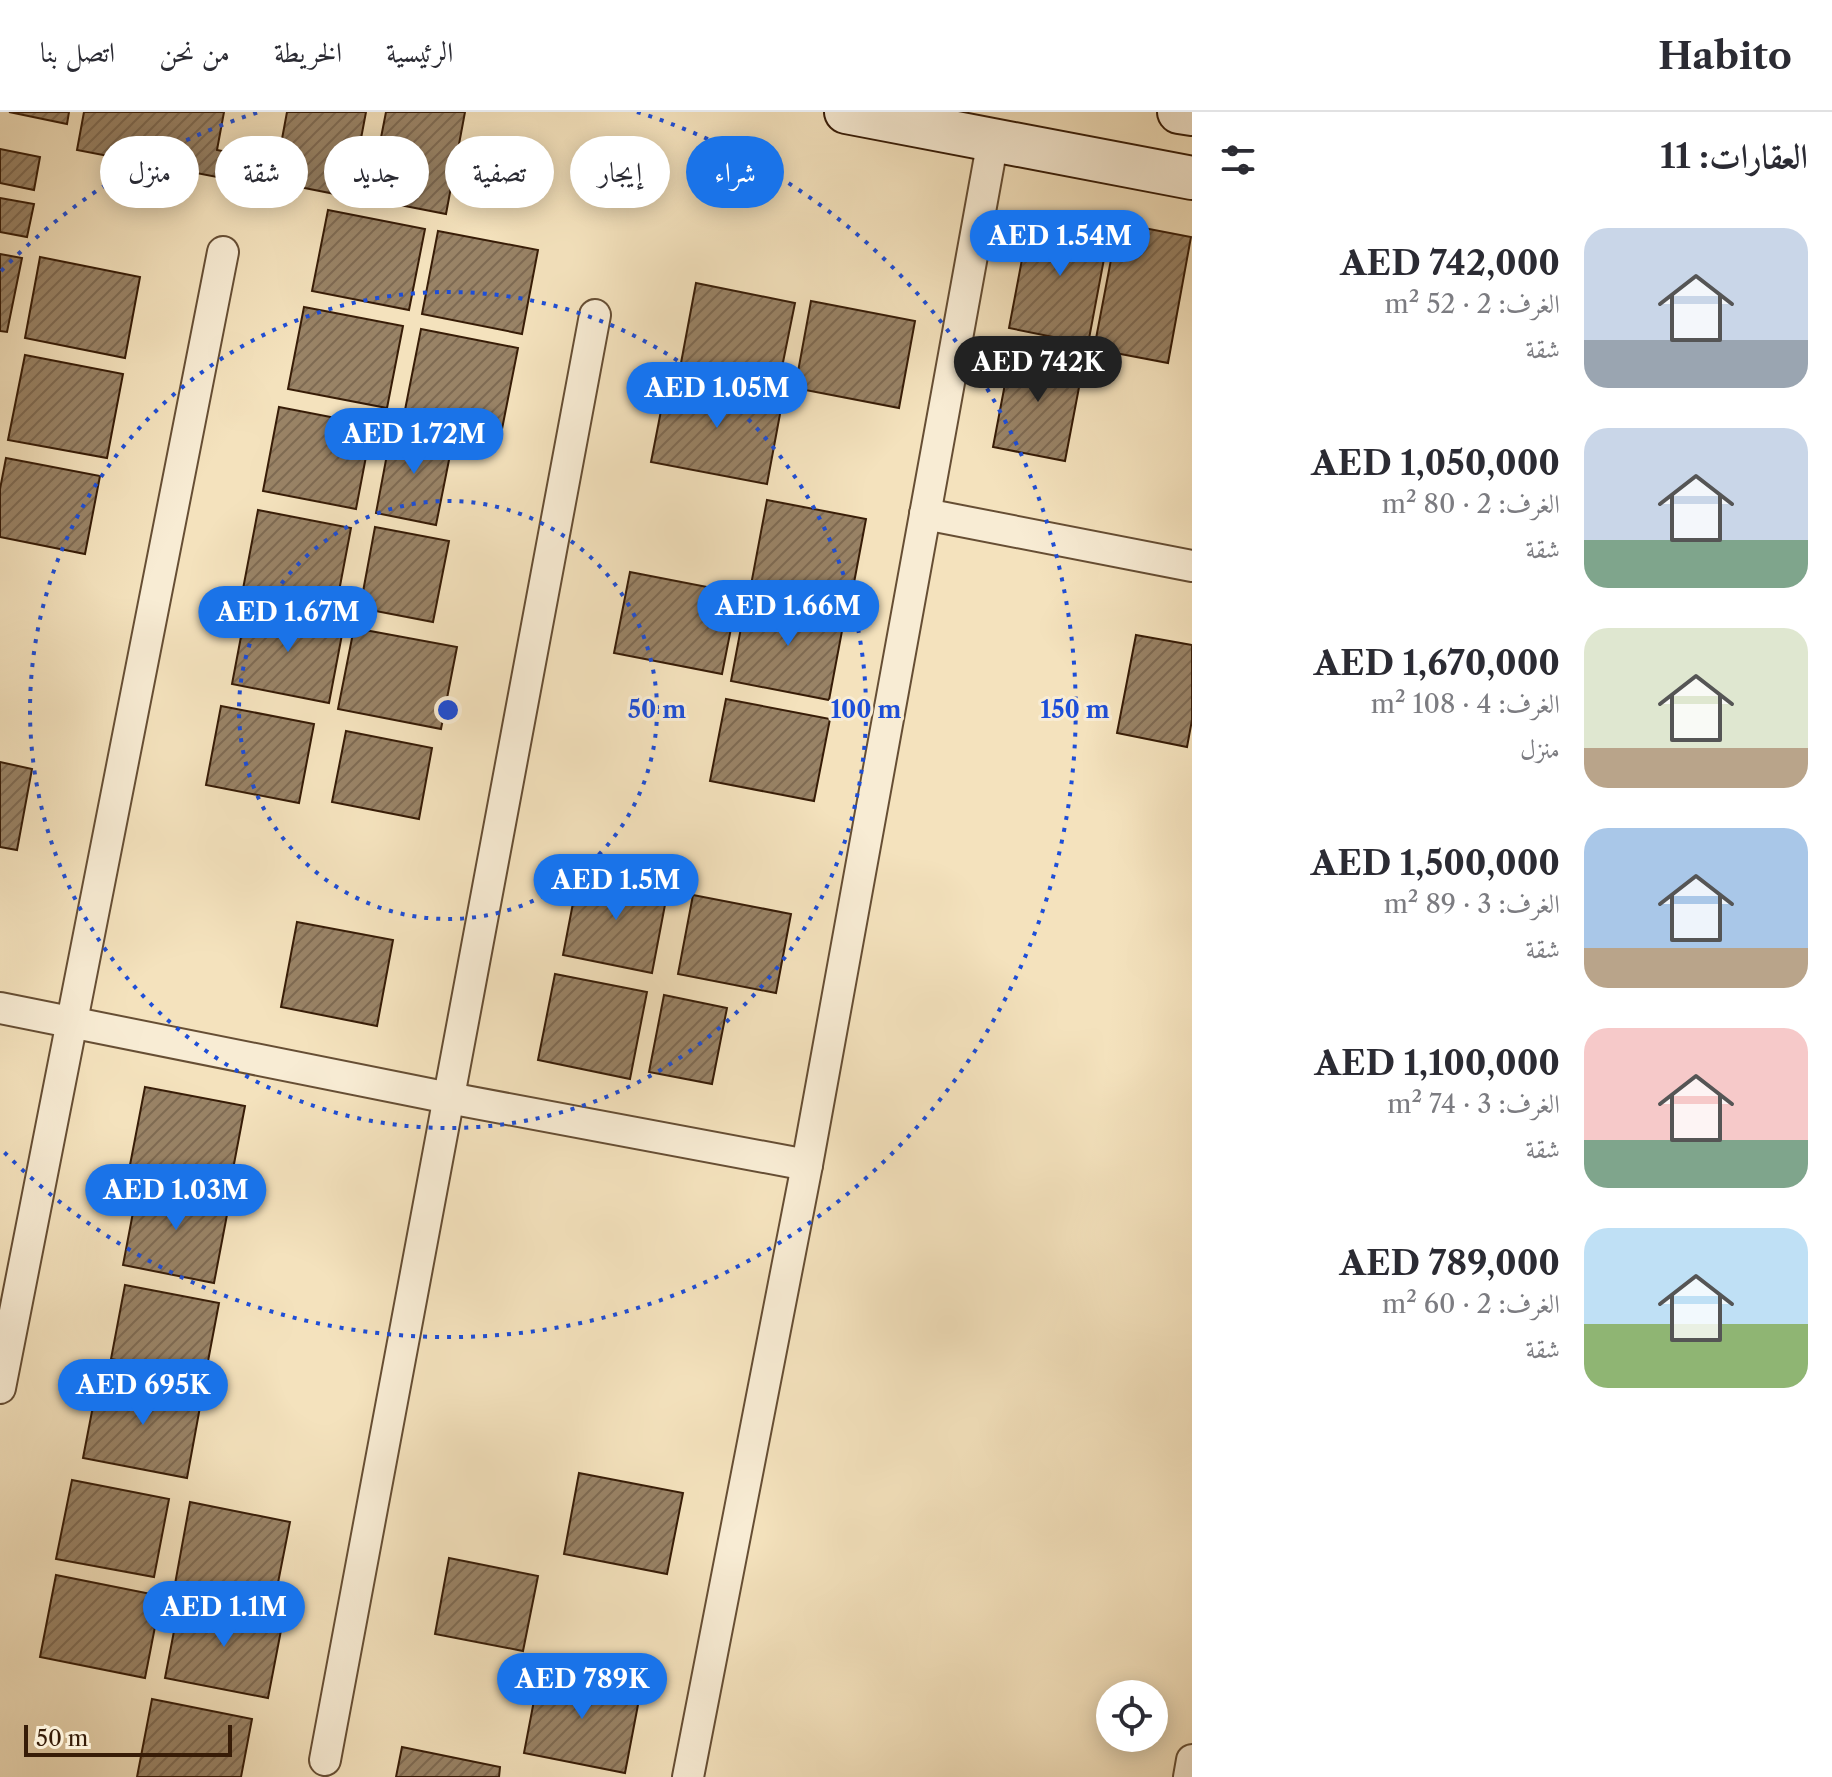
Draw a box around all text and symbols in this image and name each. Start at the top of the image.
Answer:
text: Habito [1658,32,1792,79]
text: اتصل بنا [40,35,115,69]
text: من نحن [159,35,230,69]
text: الخريطة [274,35,342,69]
text: الرئيسية [386,35,453,69]
text: العقارات: 11 [1660,135,1808,177]
chip: منزل [100,136,199,208]
chip: شقة [215,136,308,208]
chip: جديد [324,136,429,208]
chip: تصفية [445,136,554,208]
chip: إيجار [570,136,670,208]
chip: شراء [686,136,784,208]
icon: filters [1216,138,1260,182]
pin: AED 1.54M [968,210,1152,278]
text: AED 1.54M [988,220,1132,252]
text: AED 742,000 [1340,242,1560,284]
icon: home [1648,260,1744,356]
text: الغرف: 2 · 52 m² [1385,288,1560,320]
text: شقة [1526,333,1560,365]
pin: AED 742K [955,336,1121,404]
text: AED 742K [972,346,1104,378]
pin: AED 1.05M [625,362,809,430]
text: AED 1.05M [644,372,790,404]
pin: AED 1.72M [322,408,506,476]
text: AED 1.72M [342,418,486,450]
text: AED 1,050,000 [1311,442,1560,484]
icon: home [1648,460,1744,556]
text: الغرف: 2 · 80 m² [1382,488,1560,520]
text: شقة [1526,533,1560,565]
pin: AED 1.66M [696,580,880,648]
pin: AED 1.67M [196,586,380,654]
text: AED 1.66M [715,590,861,622]
text: AED 1.67M [216,596,360,628]
text: AED 1,670,000 [1314,642,1560,684]
icon: home [1648,660,1744,756]
text: الغرف: 4 · 108 m² [1371,688,1560,720]
text: 50 m [628,695,686,724]
text: 100 m [830,695,902,724]
text: 150 m [1040,695,1110,724]
centre of rings [434,696,462,724]
text: منزل [1520,733,1560,765]
text: AED 1,500,000 [1311,842,1560,884]
pin: AED 1.5M [533,854,699,922]
icon: home [1648,860,1744,956]
text: AED 1.5M [552,864,680,896]
text: الغرف: 3 · 89 m² [1384,888,1560,920]
text: شقة [1526,933,1560,965]
text: AED 1,100,000 [1315,1042,1560,1084]
icon: home [1648,1060,1744,1156]
text: الغرف: 3 · 74 m² [1387,1088,1560,1120]
text: شقة [1526,1133,1560,1165]
pin: AED 1.03M [84,1164,268,1232]
text: AED 1.03M [103,1174,249,1206]
text: AED 789,000 [1340,1242,1560,1284]
icon: home [1648,1260,1744,1356]
text: الغرف: 2 · 60 m² [1382,1288,1560,1320]
text: شقة [1526,1333,1560,1365]
pin: AED 695K [60,1359,226,1427]
text: AED 695K [76,1369,210,1401]
pin: AED 1.1M [141,1581,307,1649]
text: AED 1.1M [161,1591,287,1623]
pin: AED 789K [499,1653,665,1721]
text: AED 789K [515,1663,649,1695]
map controls [1096,1680,1168,1752]
button: locate [1096,1680,1168,1752]
scale bar [24,1721,232,1757]
text: 50 m [36,1725,88,1752]

